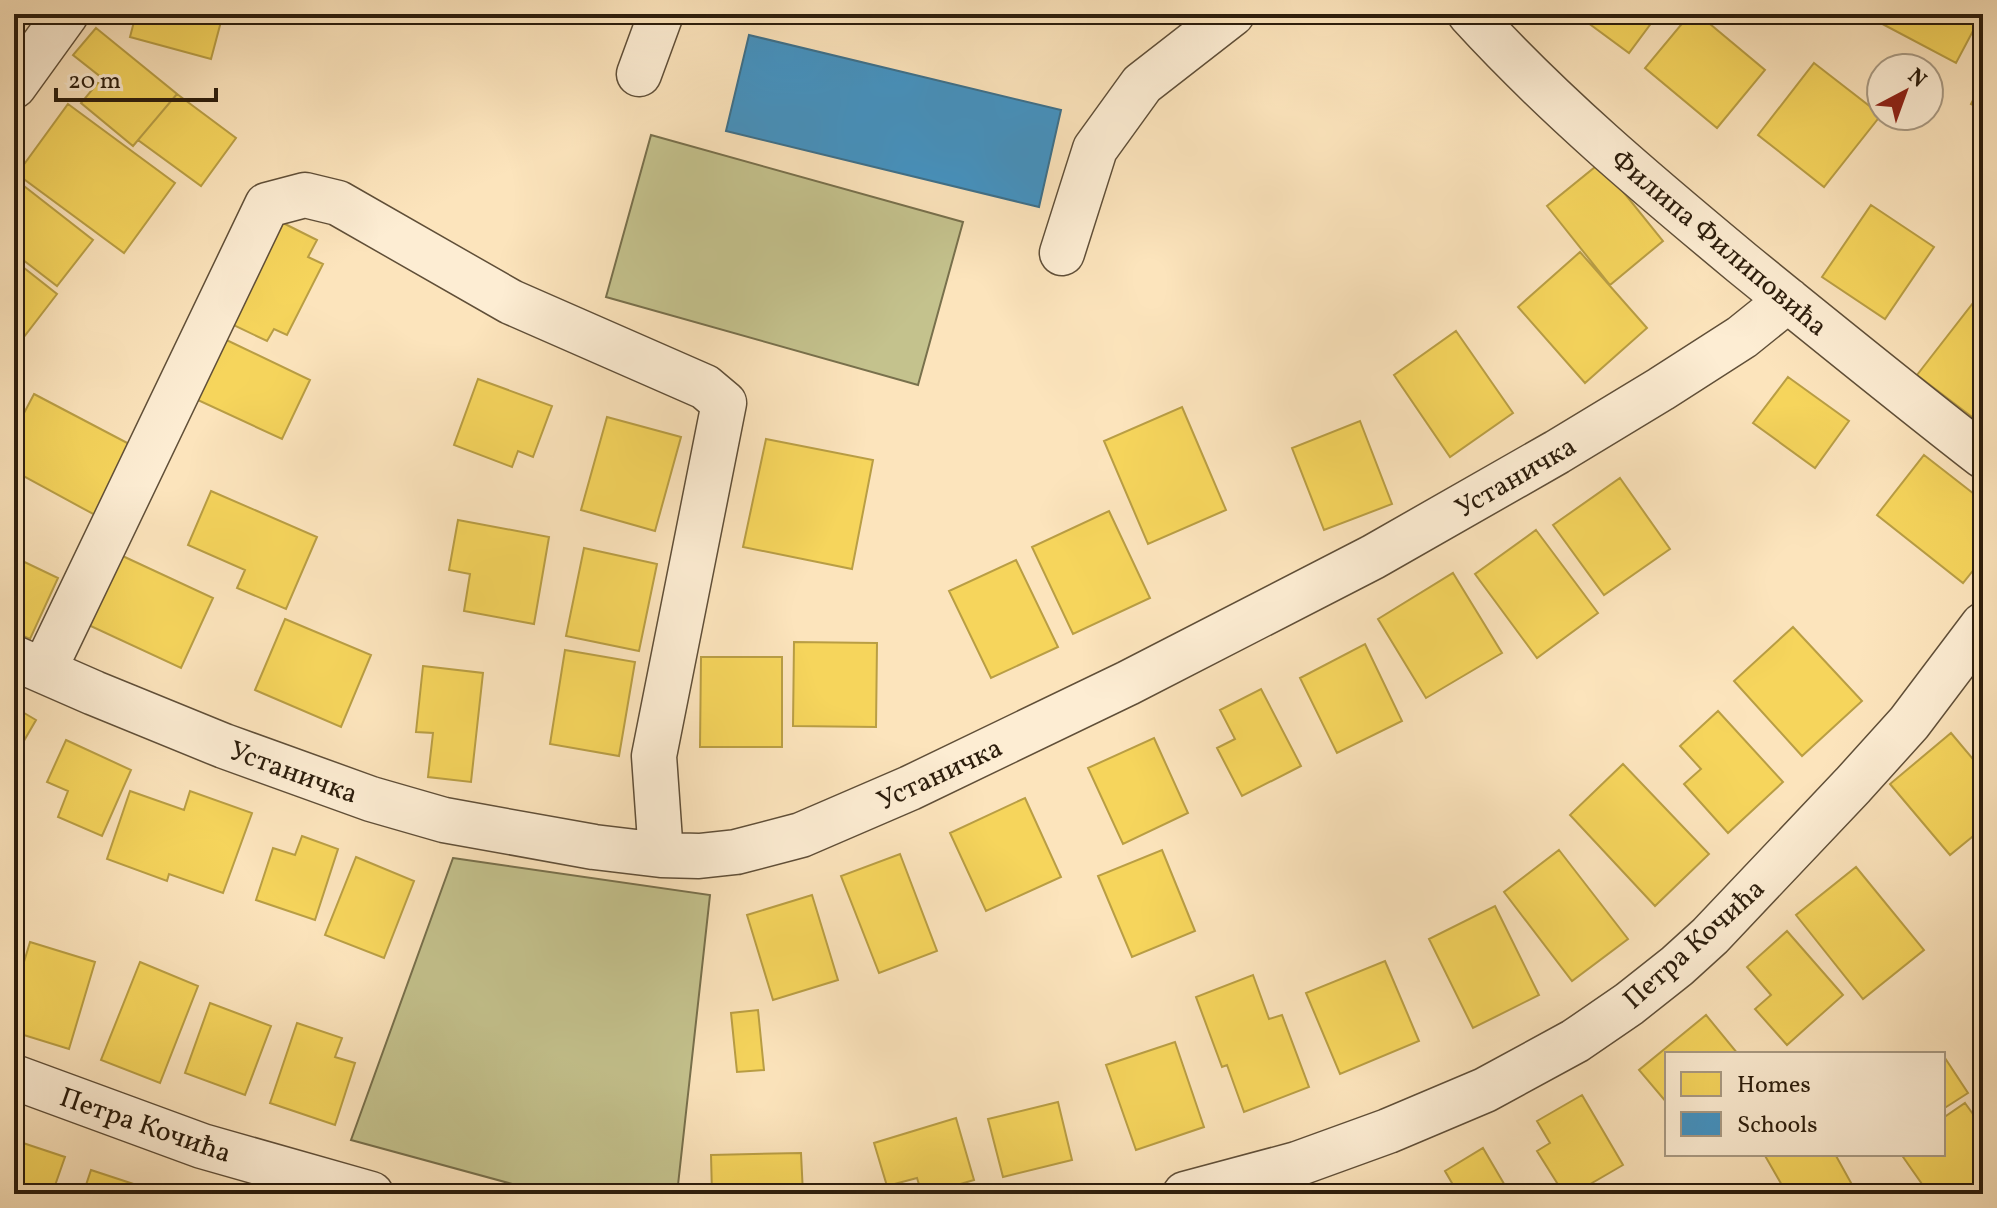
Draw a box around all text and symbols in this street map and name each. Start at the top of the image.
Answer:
scale bar [56,52,216,102]
north arrow [1865,52,1945,132]
text: N [1900,62,1933,96]
text: 20 m [68,65,121,99]
street label: Филипа Филиповића [1601,141,1835,347]
street label: Устаничка [1448,428,1584,529]
street label: Устаничка [871,729,1009,821]
street label: Устаничка [223,732,363,815]
street label: Петра Кочића [1615,870,1774,1019]
legend [1665,1052,1945,1156]
text: Homes [1737,1069,1811,1103]
street label: Петра Кочића [54,1079,236,1174]
text: Schools [1737,1109,1817,1143]

